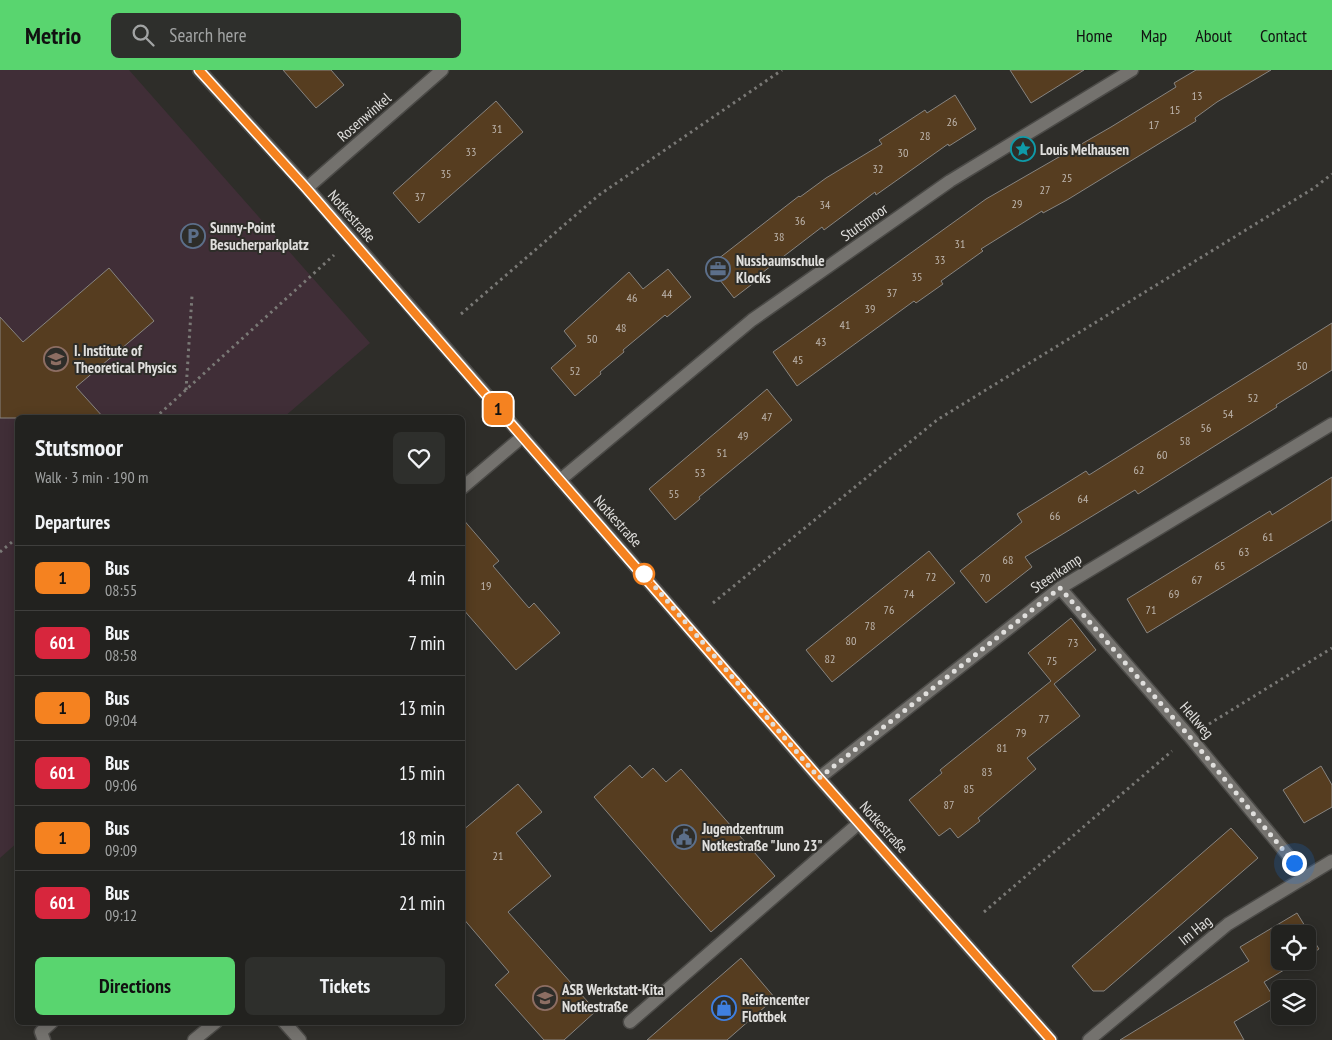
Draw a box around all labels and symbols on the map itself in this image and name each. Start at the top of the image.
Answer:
street label: Rosenwinkel [333,88,395,145]
house number: 13 [1192,88,1202,103]
house number: 15 [1170,102,1180,117]
house number: 26 [947,114,957,129]
house number: 17 [1149,117,1159,132]
house number: 31 [492,121,502,136]
house number: 28 [920,128,930,143]
place icon: Louis Melhausen [1010,136,1036,162]
place label: Louis Melhausen [1040,140,1129,159]
house number: 33 [466,144,476,159]
house number: 30 [898,145,908,160]
house number: 32 [873,161,883,176]
house number: 35 [441,166,451,181]
house number: 25 [1062,170,1072,185]
house number: 27 [1040,182,1050,197]
street label: Notkestraße [324,186,380,246]
house number: 37 [415,189,425,204]
house number: 29 [1012,196,1022,211]
house number: 34 [820,197,831,212]
street label: Stutsmoor [837,198,892,245]
house number: 36 [795,213,805,228]
place label: Sunny-Point Besucherparkplatz [210,218,309,254]
parking icon: Sunny-Point Besucherparkplatz [180,223,206,249]
house number: 38 [774,229,784,244]
house number: 31 [955,236,965,251]
place label: Nussbaumschule Klocks [736,251,825,287]
house number: 33 [935,252,945,267]
office icon: Nussbaumschule Klocks [705,256,731,282]
house number: 35 [912,269,922,284]
house number: 37 [887,285,897,300]
house number: 44 [662,286,673,301]
house number: 46 [627,290,637,305]
house number: 39 [865,301,875,316]
house number: 41 [840,317,850,332]
house number: 48 [616,320,626,335]
house number: 50 [587,331,597,346]
house number: 43 [816,334,826,349]
place label: I. Institute of Theoretical Physics [74,341,177,377]
school or university icon: I. Institute of Theoretical Physics [43,346,69,372]
house number: 45 [793,352,803,367]
house number: 50 [1297,358,1307,373]
house number: 52 [570,363,580,378]
house number: 52 [1248,390,1258,405]
line badge: 1 [482,393,514,425]
house number: 54 [1223,406,1234,421]
house number: 47 [762,409,772,424]
house number: 56 [1201,420,1211,435]
house number: 49 [738,428,748,443]
house number: 58 [1180,433,1190,448]
house number: 51 [717,445,727,460]
house number: 60 [1157,447,1167,462]
house number: 62 [1134,462,1144,477]
house number: 53 [695,465,705,480]
house number: 55 [669,486,679,501]
street label: Notkestraße [590,491,646,551]
house number: 64 [1078,491,1089,506]
house number: 66 [1050,508,1060,523]
house number: 61 [1263,529,1273,544]
house number: 63 [1239,544,1249,559]
street label: Steenkamp [1027,549,1085,597]
house number: 68 [1003,552,1013,567]
house number: 65 [1215,558,1225,573]
unlabelled marker [633,563,655,585]
house number: 72 [926,569,936,584]
house number: 70 [980,570,990,585]
house number: 67 [1192,572,1202,587]
house number: 19 [481,578,491,593]
house number: 74 [904,586,915,601]
house number: 69 [1169,586,1179,601]
house number: 76 [884,602,894,617]
house number: 71 [1146,602,1156,617]
house number: 78 [865,618,875,633]
house number: 80 [846,633,856,648]
house number: 73 [1068,635,1078,650]
house number: 82 [825,651,835,666]
house number: 75 [1047,653,1057,668]
street label: Hellweg [1176,698,1218,742]
house number: 77 [1039,711,1049,726]
house number: 79 [1016,725,1026,740]
house number: 81 [997,740,1007,755]
house number: 83 [982,764,992,779]
house number: 85 [964,781,974,796]
street label: Notkestraße [856,797,912,857]
house number: 87 [944,797,954,812]
place label: Jugendzentrum Notkestraße "Juno 23" [701,819,823,855]
public building icon: Jugendzentrum Notkestraße "Juno 23" [671,824,697,850]
house number: 21 [493,848,503,863]
your location [1282,851,1307,876]
street label: Im Hag [1175,911,1215,949]
place label: ASB Werkstatt-Kita Notkestraße [561,980,664,1016]
school or university icon: ASB Werkstatt-Kita Notkestraße [532,985,558,1011]
place label: Reifencenter Flottbek [742,990,810,1026]
shop icon: Reifencenter Flottbek [711,995,737,1021]

